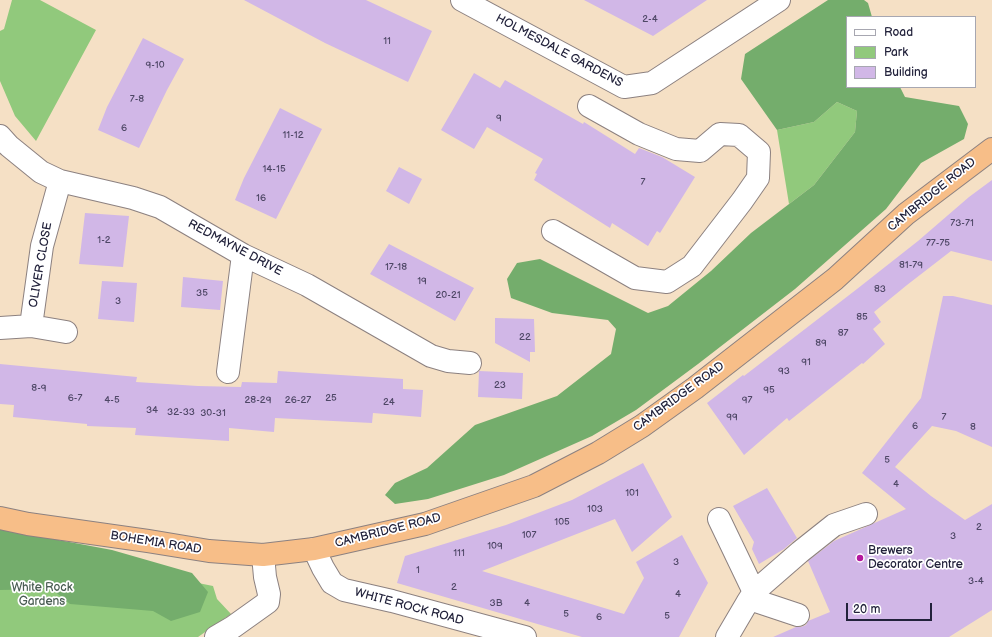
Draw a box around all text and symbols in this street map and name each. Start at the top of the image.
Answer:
street label: HOLMESDALE GARDENS [493,11,625,91]
house number: 2-4 [642,13,658,25]
legend [846,16,976,88]
text: Road [884,25,913,40]
house number: 11 [383,35,391,47]
text: Park [884,45,908,60]
house number: 9-10 [145,59,165,71]
text: Building [884,65,928,80]
house number: 7-8 [130,93,144,105]
house number: 9 [496,112,502,124]
house number: 6 [121,122,127,134]
house number: 11-12 [282,129,304,141]
street label: CAMBRIDGE ROAD [885,155,979,235]
house number: 14-15 [262,163,286,175]
house number: 7 [641,176,645,188]
house number: 16 [256,192,266,204]
street label: REDMAYNE DRIVE [185,217,285,279]
house number: 73-71 [950,217,974,229]
street label: OLIVER CLOSE [26,221,56,309]
house number: 1-2 [97,234,111,246]
house number: 77-75 [926,237,950,249]
house number: 81-79 [899,259,923,271]
house number: 17-18 [385,261,407,273]
house number: 19 [417,275,427,287]
house number: 83 [874,283,886,295]
house number: 35 [196,287,208,299]
house number: 20-21 [435,289,461,301]
house number: 3 [115,295,121,307]
house number: 85 [856,311,868,323]
house number: 87 [838,327,848,339]
house number: 22 [519,331,531,343]
house number: 89 [815,337,827,349]
house number: 91 [801,356,811,368]
street label: CAMBRIDGE ROAD [631,359,727,435]
house number: 93 [778,365,790,377]
house number: 23 [494,379,506,391]
house number: 8-9 [31,382,47,394]
house number: 95 [763,384,775,396]
house number: 6-7 [68,392,82,404]
house number: 25 [325,392,337,404]
house number: 4-5 [104,394,120,406]
house number: 28-29 [244,394,272,406]
house number: 26-27 [285,394,311,406]
house number: 97 [742,394,752,406]
house number: 24 [383,396,395,408]
house number: 34 [146,404,158,416]
house number: 32-33 [167,406,195,418]
house number: 30-31 [200,407,226,419]
house number: 99 [726,411,738,423]
house number: 7 [942,411,946,423]
house number: 6 [912,420,918,432]
house number: 8 [970,421,976,433]
house number: 5 [884,454,890,466]
house number: 4 [893,478,899,490]
house number: 101 [625,487,639,499]
house number: 103 [587,503,603,515]
street label: CAMBRIDGE ROAD [333,511,443,551]
house number: 105 [554,516,570,528]
house number: 2 [976,521,982,533]
street label: BOHEMIA ROAD [109,529,203,557]
house number: 107 [522,529,536,541]
house number: 3 [950,530,956,542]
house number: 109 [487,540,503,552]
place label: Brewers Decorator Centre [868,544,963,572]
house number: 111 [453,547,465,559]
marker: Brewers Decorator Centre [855,553,865,563]
house number: 3 [673,556,679,568]
house number: 1 [416,564,420,576]
house number: 3-4 [968,575,984,587]
park label: White Rock Gardens [11,581,73,609]
house number: 2 [451,581,457,593]
street label: WHITE ROCK ROAD [353,586,465,628]
house number: 4 [675,588,681,600]
scale bar [848,595,934,621]
house number: 3B [490,597,502,609]
house number: 4 [524,597,530,609]
text: 20 m [853,602,880,617]
house number: 5 [563,608,569,620]
house number: 5 [664,610,670,622]
house number: 6 [596,611,602,623]

